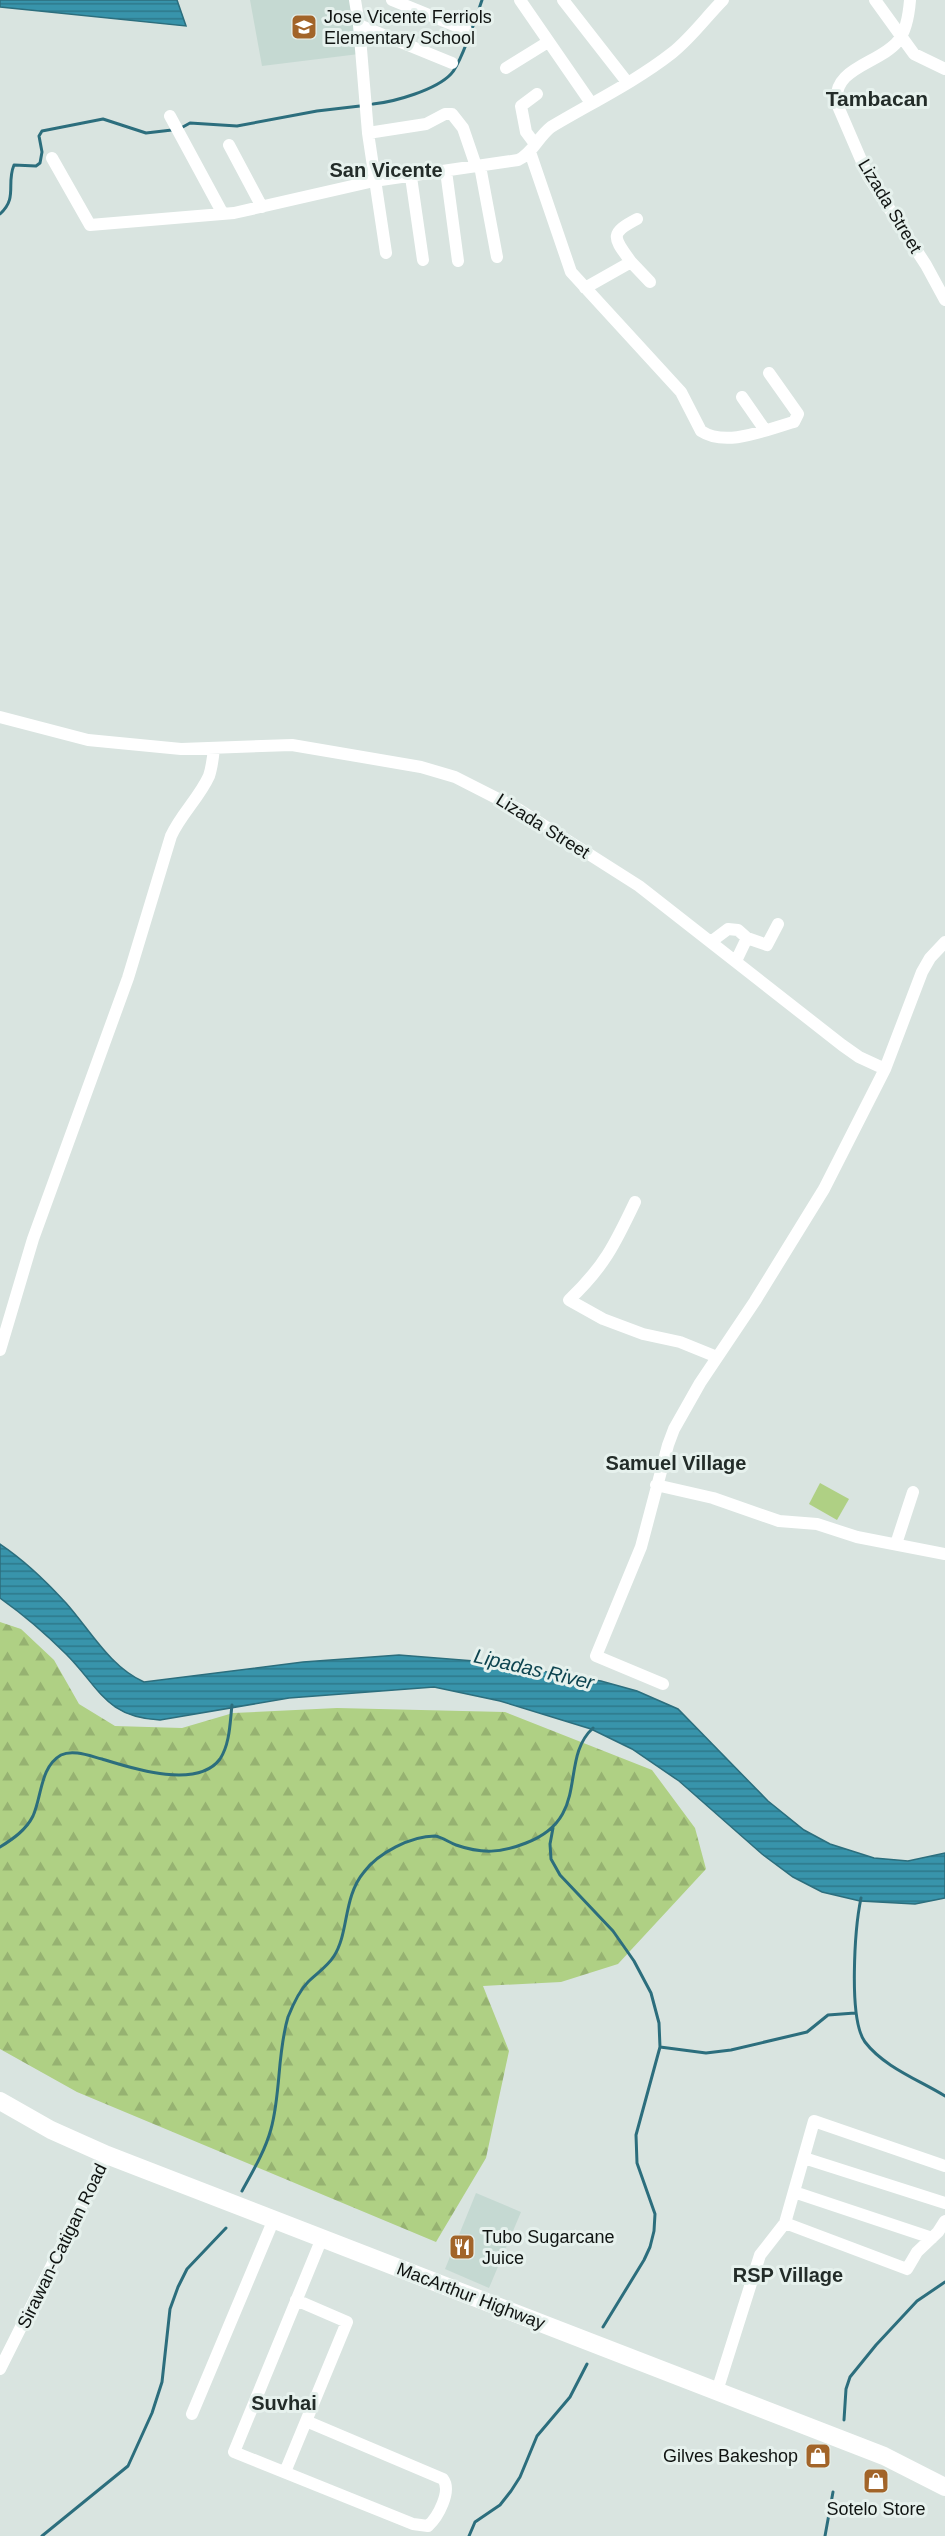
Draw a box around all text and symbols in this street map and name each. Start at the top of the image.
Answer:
place label: Jose Vicente Ferriols Elementary School [324,7,492,48]
school or university icon: Jose Vicente Ferriols Elementary School [289,12,319,42]
district label: Tambacan [826,87,928,110]
street label: Lizada Street [854,155,926,257]
district label: San Vicente [329,159,443,181]
street label: Lizada Street [493,789,593,863]
district label: Samuel Village [606,1452,746,1474]
water label: Lipadas River [472,1645,597,1694]
street label: Sirawan-Catigan Road [13,2160,111,2332]
place label: Tubo Sugarcane Juice [482,2227,614,2268]
restaurant icon: Tubo Sugarcane Juice [447,2232,477,2262]
street label: MacArthur Highway [394,2259,548,2333]
district label: RSP Village [733,2264,843,2286]
district label: Suvhai [251,2392,317,2414]
shop icon: Gilves Bakeshop [803,2441,833,2471]
place label: Gilves Bakeshop [663,2446,798,2466]
shop icon: Sotelo Store [861,2466,891,2496]
place label: Sotelo Store [826,2499,926,2519]

